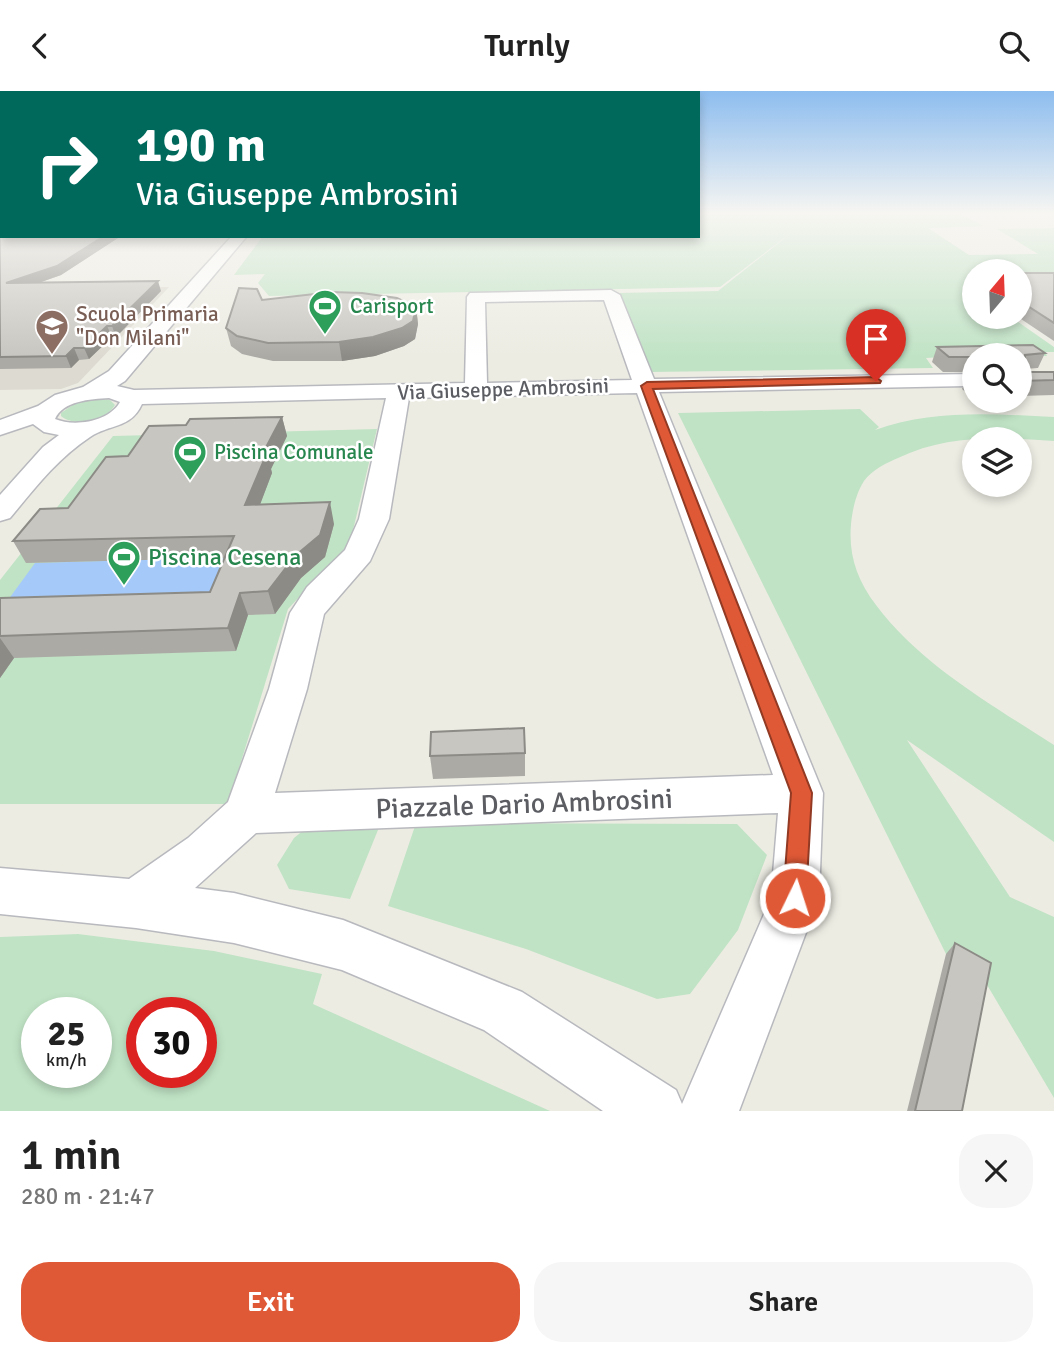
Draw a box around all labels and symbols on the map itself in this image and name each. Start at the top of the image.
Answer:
north arrow [962,259,1032,329]
sports icon: Carisport [306,287,344,336]
place label: Carisport [350,293,434,319]
place label: Scuola Primaria "Don Milani" [76,301,219,351]
school or university icon: Scuola Primaria "Don Milani" [33,307,71,356]
pin [846,309,906,381]
street label: Via Giuseppe Ambrosini [397,372,609,406]
sports icon: Piscina Comunale [171,433,209,482]
place label: Piscina Comunale [214,439,374,465]
sports icon: Piscina Cesena [105,538,143,587]
place label: Piscina Cesena [148,542,301,572]
street label: Piazzale Dario Ambrosini [375,782,673,826]
position arrow [758,861,832,935]
speed limit sign: 30 [126,997,217,1088]

